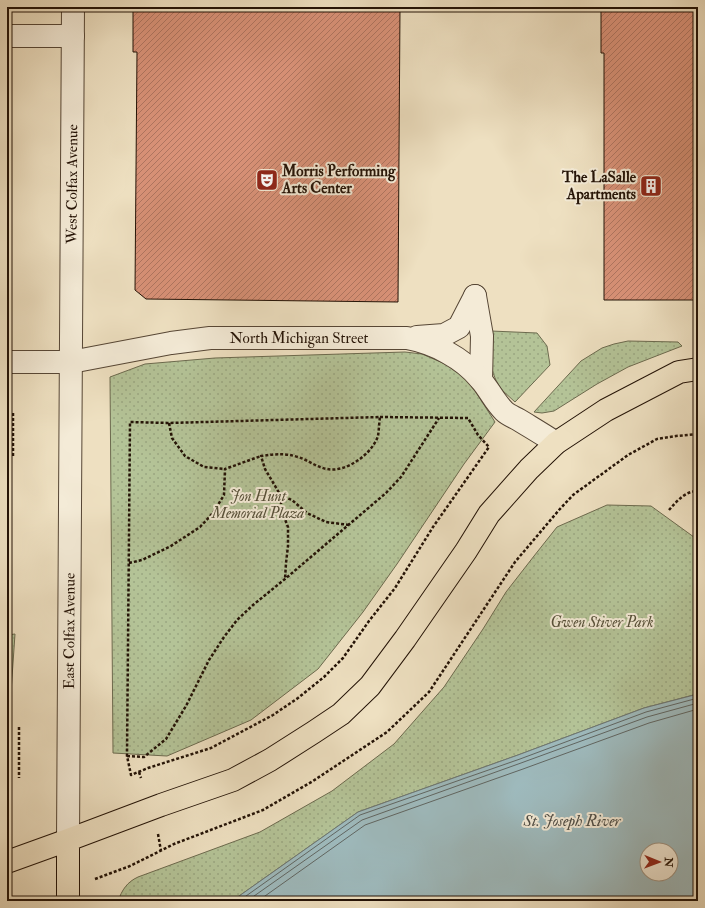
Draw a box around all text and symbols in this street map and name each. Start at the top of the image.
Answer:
street label: West Colfax Avenue [62,124,82,245]
place label: Morris Performing Arts Center [281,162,396,198]
theatre icon: Morris Performing Arts Center [254,167,280,193]
place label: The LaSalle Apartments [561,168,637,205]
building icon: The LaSalle Apartments [638,173,664,199]
street label: North Michigan Street [229,329,368,348]
park label: Jon Hunt Memorial Plaza [211,487,304,523]
street label: East Colfax Avenue [59,573,79,689]
park label: Gwen Stiver Park [550,613,654,632]
water label: St. Joseph River [522,811,622,831]
north arrow [639,842,679,882]
text: N [662,856,675,868]

